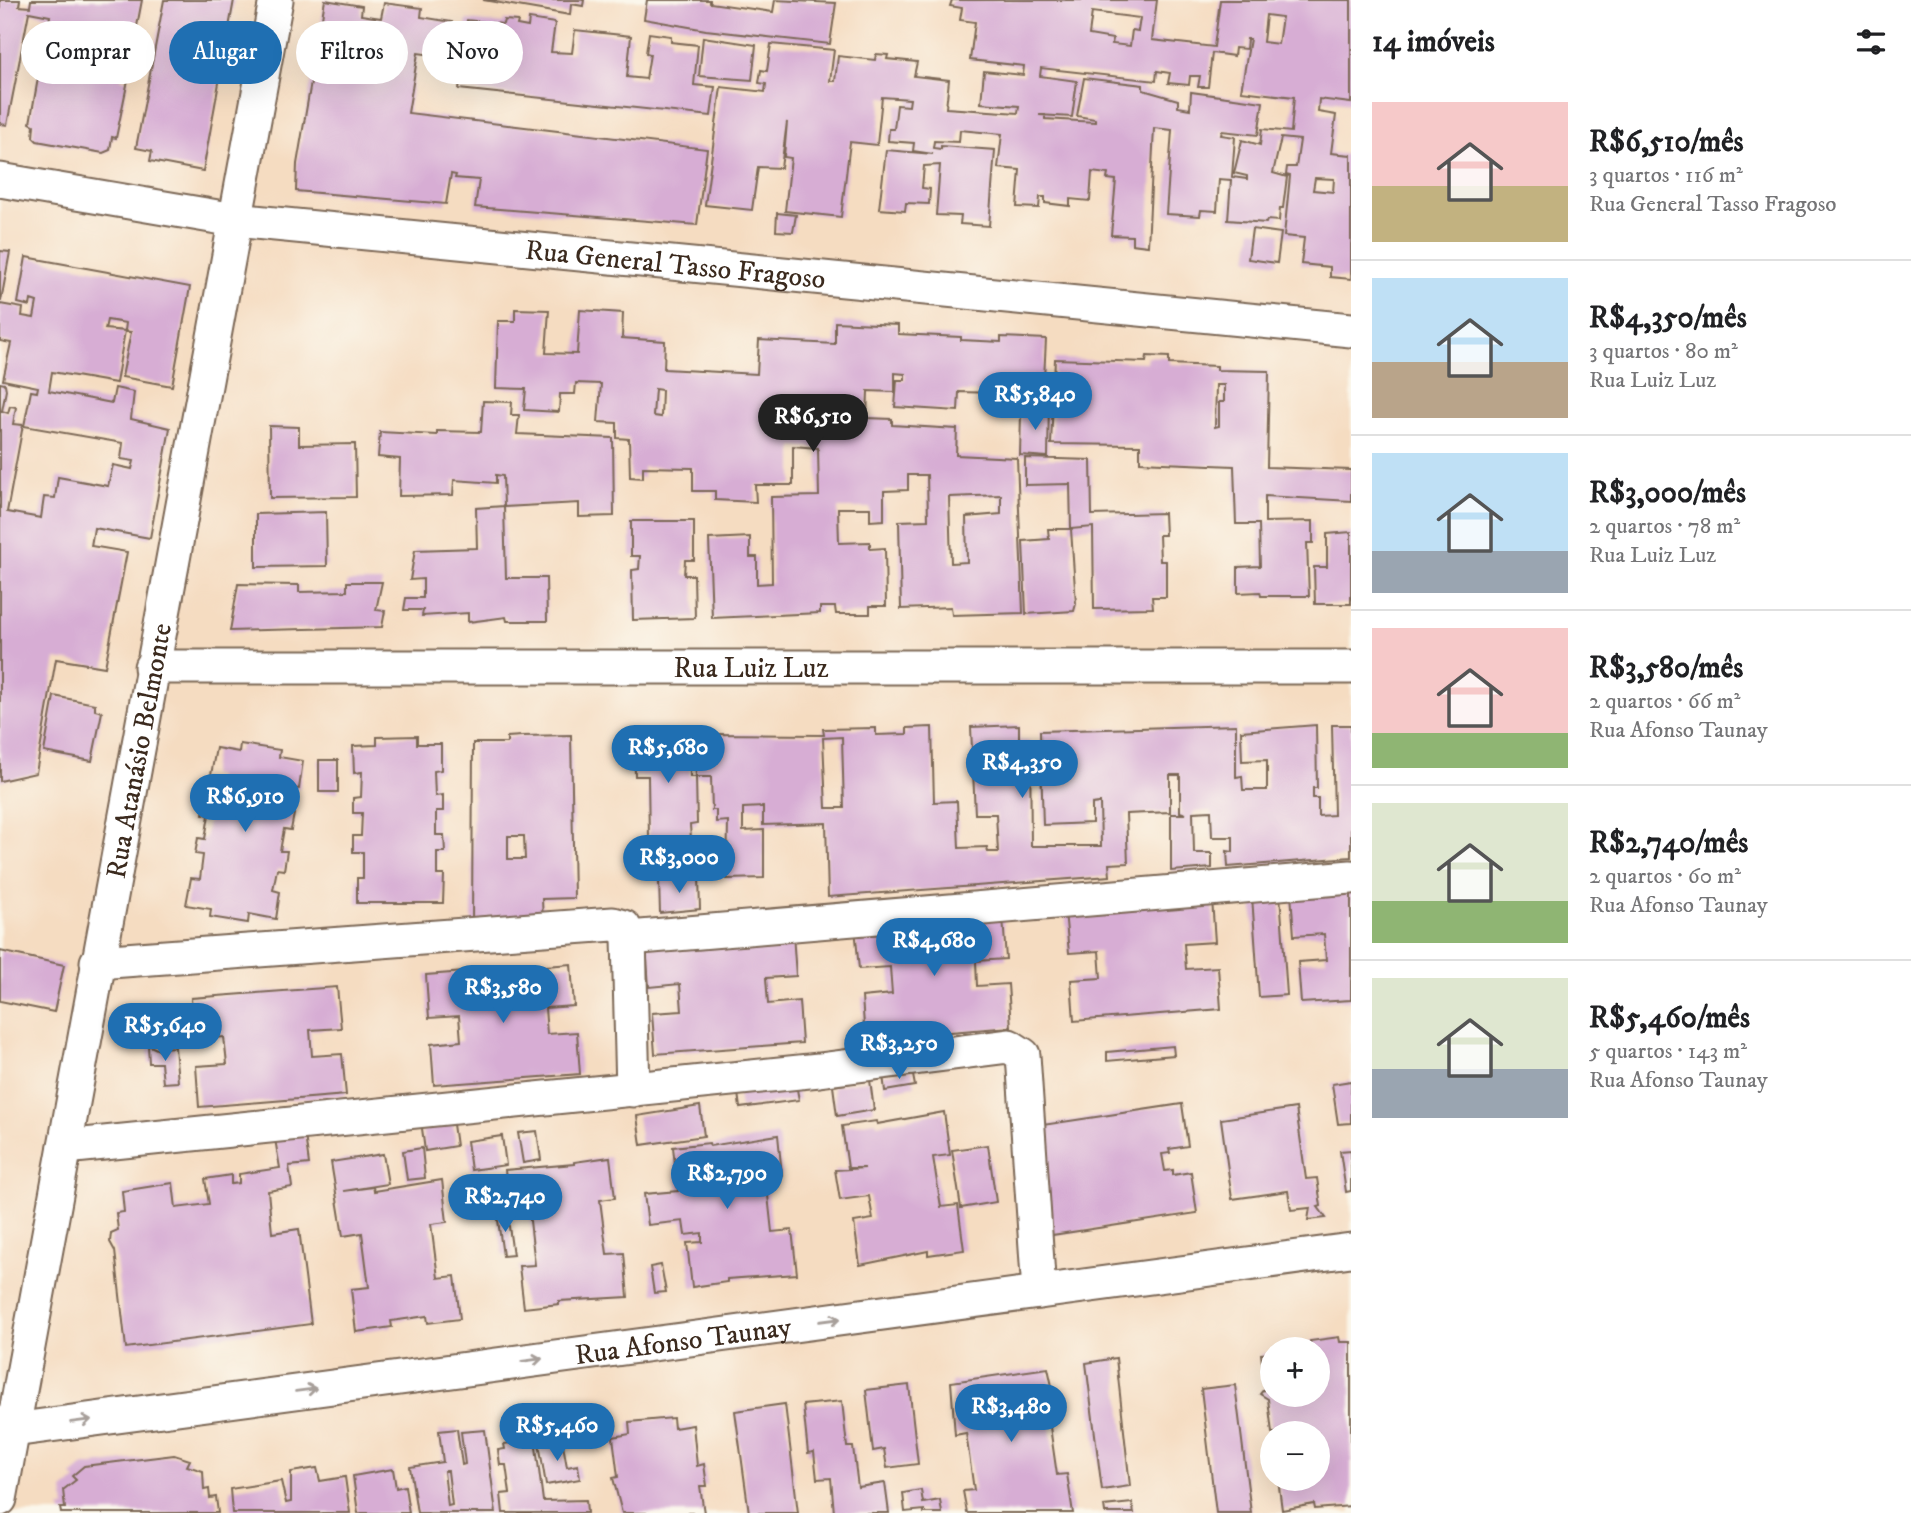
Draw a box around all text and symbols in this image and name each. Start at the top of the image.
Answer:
chip: Comprar [21,21,155,84]
chip: Alugar [169,21,282,84]
chip: Filtros [296,21,408,84]
chip: Novo [422,21,523,84]
icon: filters [1852,23,1890,61]
text: 14 imóveis [1372,24,1495,61]
text: R$6,510/mês [1589,124,1744,161]
icon: home [1428,130,1512,214]
text: 3 quartos · 116 m² [1589,161,1743,190]
text: Rua General Tasso Fragoso [1589,190,1837,219]
street label: Rua General Tasso Fragoso [524,233,827,297]
text: R$4,350/mês [1589,300,1747,337]
icon: home [1428,306,1512,390]
text: 3 quartos · 80 m² [1589,337,1738,366]
text: Rua Luiz Luz [1589,366,1716,395]
pin: R$5,840 [970,372,1100,432]
text: R$5,840 [994,380,1076,409]
pin: R$6,510 [748,394,878,454]
text: R$6,510 [774,402,852,431]
text: R$3,000/mês [1589,475,1746,512]
icon: home [1428,481,1512,565]
text: 2 quartos · 78 m² [1589,512,1740,541]
text: Rua Luiz Luz [1589,541,1716,570]
street label: Rua Atanásio Belmonte [99,620,180,881]
text: R$3,580/mês [1589,650,1743,687]
street label: Rua Luiz Luz [673,651,829,686]
icon: home [1428,656,1512,740]
text: 2 quartos · 66 m² [1589,687,1741,716]
text: Rua Afonso Taunay [1589,716,1768,745]
pin: R$5,680 [603,726,733,785]
text: R$5,680 [628,733,708,762]
pin: R$4,350 [957,740,1087,800]
text: R$4,350 [982,748,1062,777]
pin: R$6,910 [180,774,310,834]
text: R$6,910 [206,782,284,811]
text: R$2,740/mês [1589,825,1748,862]
icon: home [1428,831,1512,915]
pin: R$3,000 [614,836,744,895]
text: R$3,000 [639,843,719,872]
text: 2 quartos · 60 m² [1589,862,1741,891]
text: Rua Afonso Taunay [1589,891,1768,920]
pin: R$4,680 [869,918,999,978]
text: R$4,680 [892,926,976,955]
pin: R$3,580 [438,965,568,1025]
text: R$3,580 [464,973,542,1002]
text: R$5,460/mês [1589,1000,1750,1037]
pin: R$5,640 [100,1004,230,1063]
icon: home [1428,1006,1512,1090]
text: R$5,640 [124,1011,206,1040]
pin: R$3,250 [834,1021,964,1081]
text: R$3,250 [860,1029,938,1058]
text: 5 quartos · 143 m² [1589,1037,1747,1066]
text: Rua Afonso Taunay [1589,1066,1768,1095]
pin: R$2,790 [662,1152,792,1211]
text: R$2,790 [687,1159,767,1188]
pin: R$2,740 [440,1174,570,1234]
text: R$2,740 [464,1182,546,1211]
street label: Rua Afonso Taunay [573,1309,794,1373]
one-way arrow [818,1313,841,1326]
map controls [1260,1337,1330,1491]
button: + [1260,1337,1330,1407]
one-way arrow [520,1353,543,1366]
one-way arrow [295,1384,317,1397]
pin: R$3,480 [946,1384,1076,1444]
text: R$3,480 [971,1392,1051,1421]
pin: R$5,460 [492,1404,622,1463]
text: R$5,460 [516,1411,598,1440]
one-way arrow [69,1414,92,1427]
button: − [1260,1421,1330,1491]

